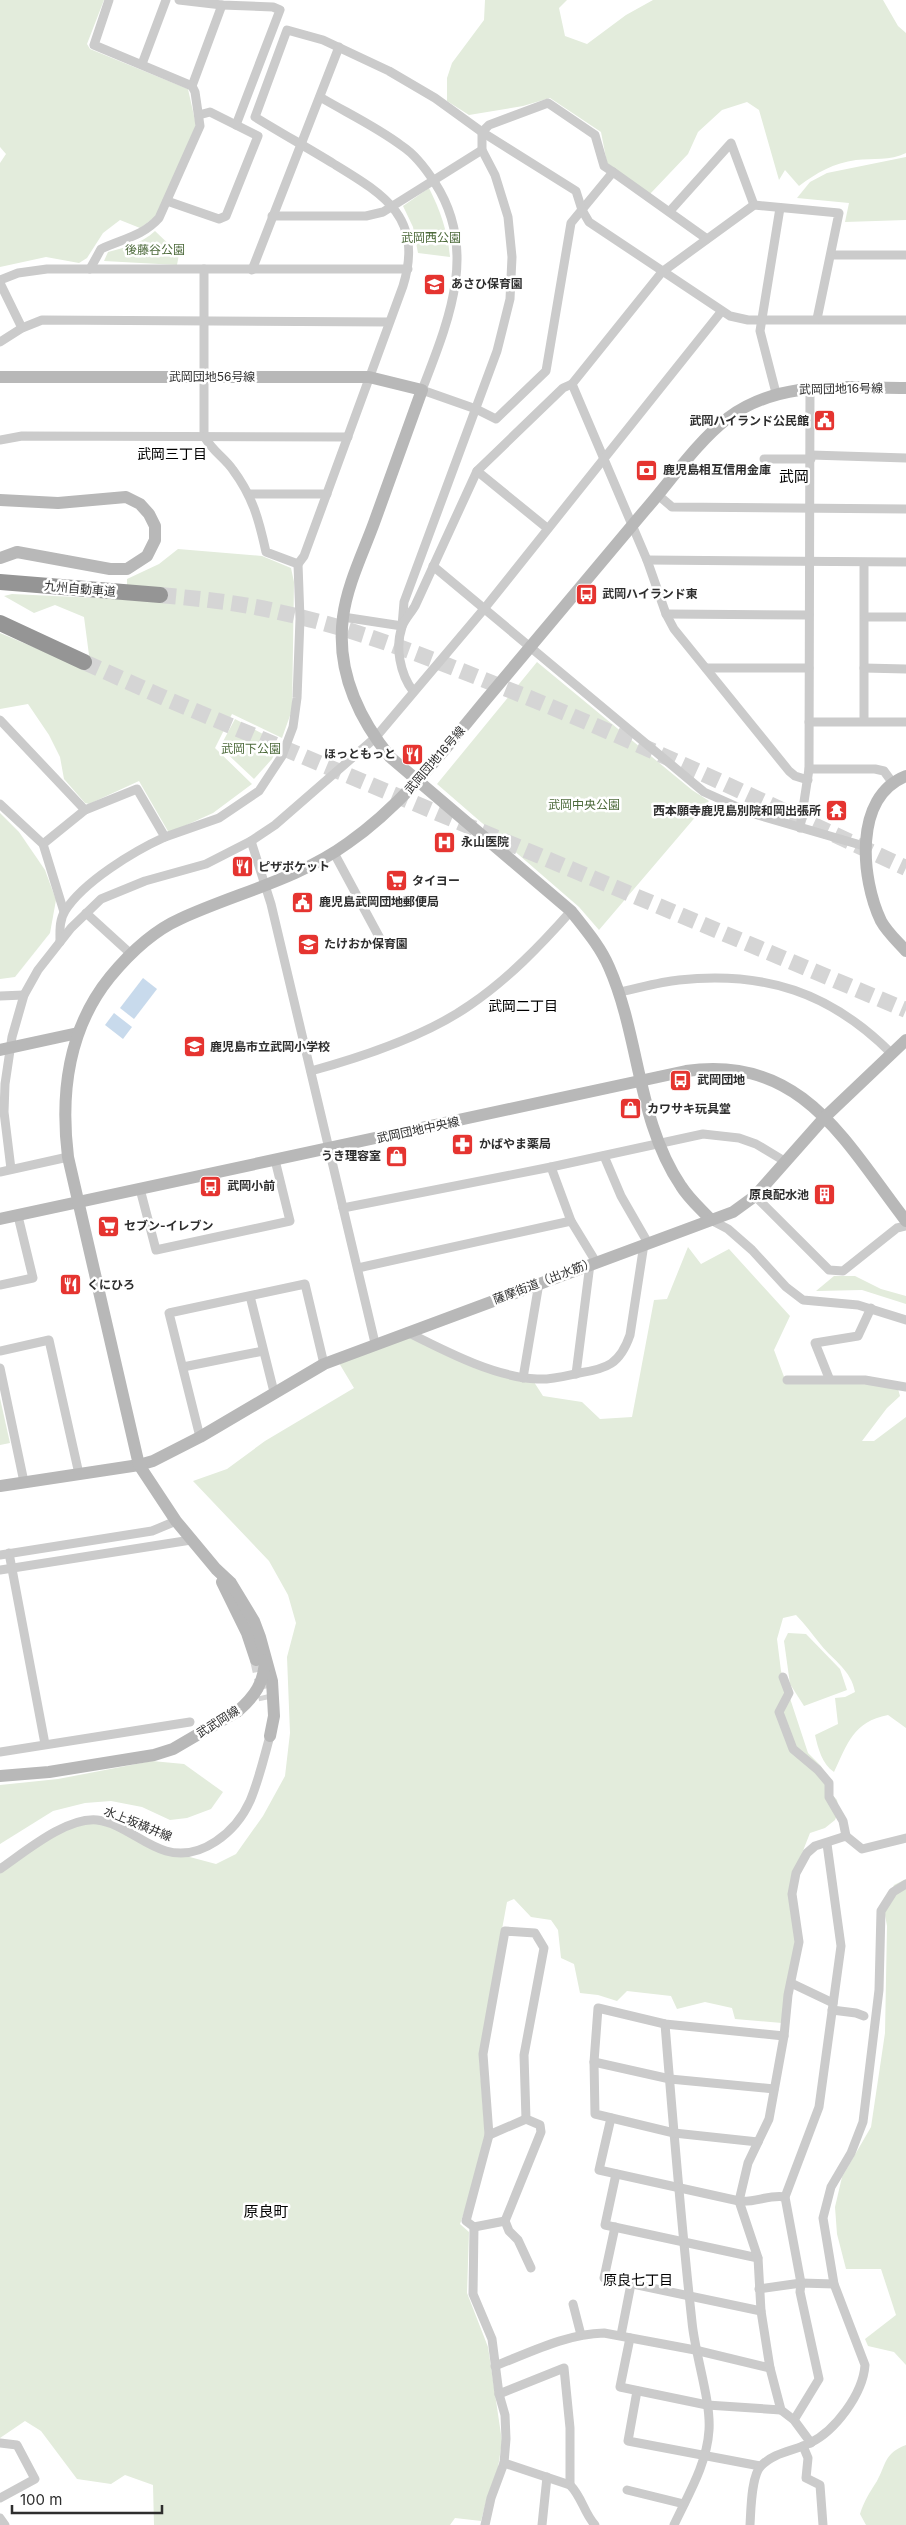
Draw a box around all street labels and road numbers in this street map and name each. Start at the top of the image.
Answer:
street label: 武岡団地56号線 [169,369,255,384]
street label: 武岡団地16号線 [799,380,883,397]
street label: 九州自動車道 [44,578,117,599]
street label: 武岡団地16号線 [401,723,468,796]
street label: 武岡団地中央線 [375,1113,461,1146]
street label: 薩摩街道（出水筋） [491,1254,597,1307]
street label: 武武岡線 [193,1702,242,1741]
street label: 水上坂横井線 [102,1803,174,1844]

